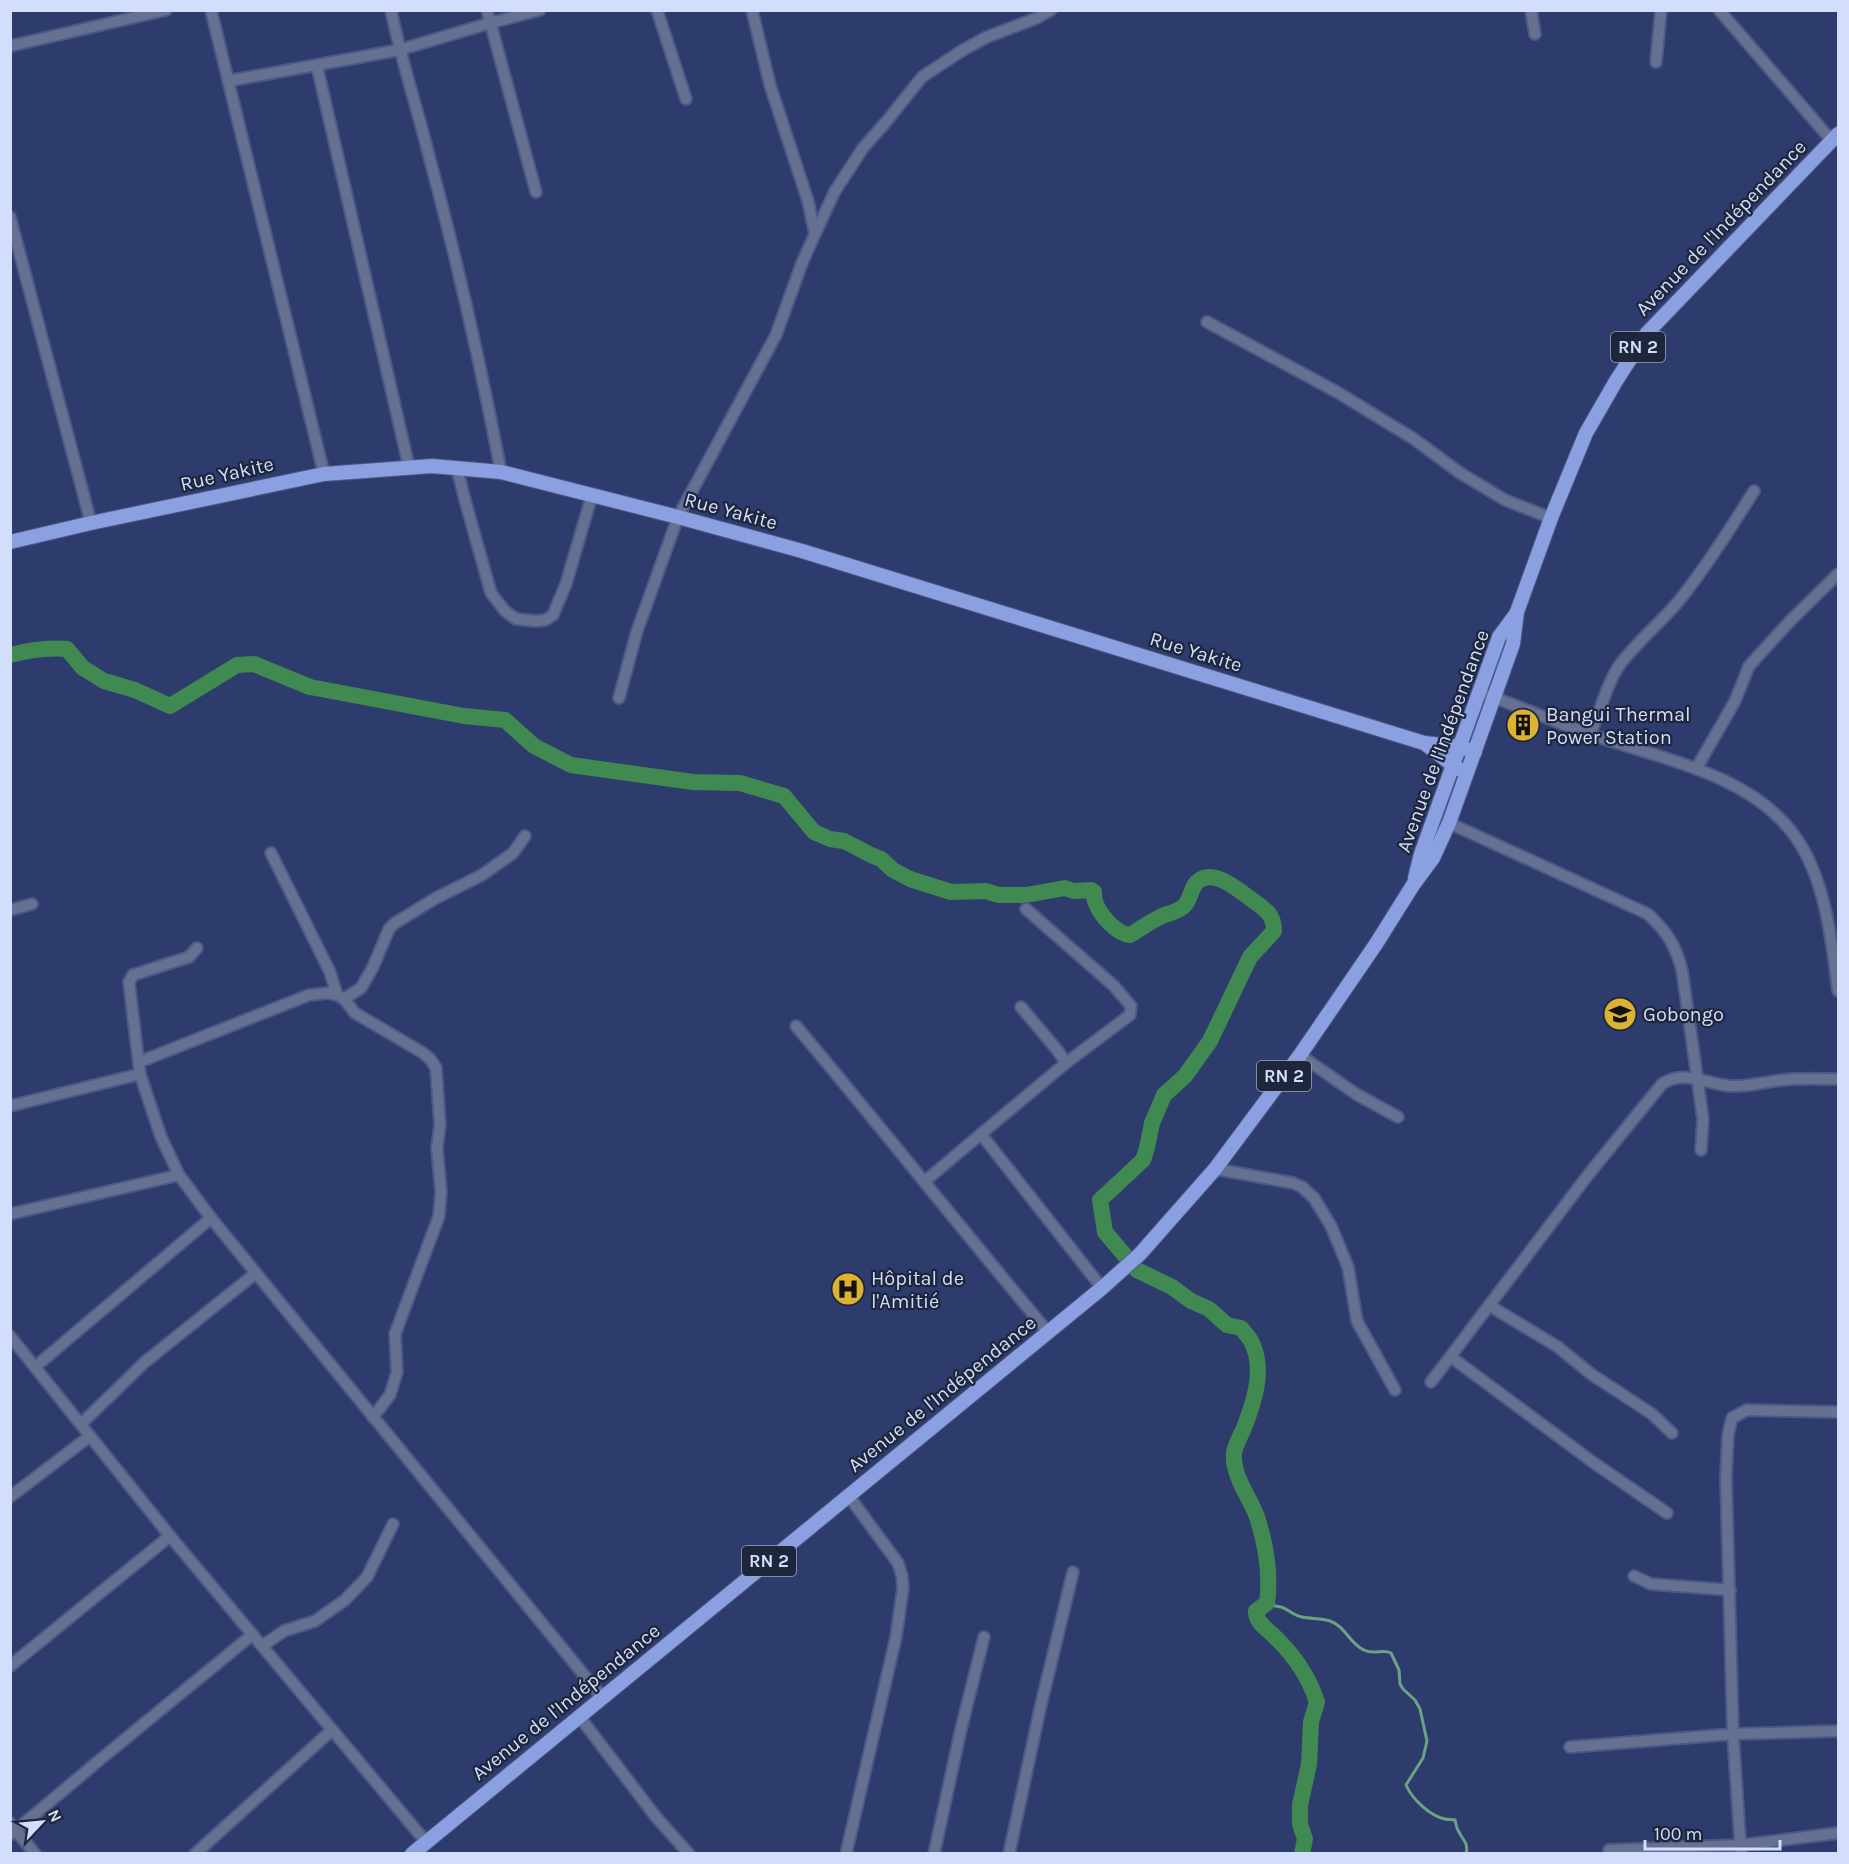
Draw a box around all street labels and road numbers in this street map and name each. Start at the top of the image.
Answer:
street label: Avenue de l'Indépendance [1631,135,1811,321]
road number: RN 2 [1611,332,1665,362]
street label: Rue Yakite [178,452,276,496]
street label: Rue Yakite [682,488,780,534]
street label: Rue Yakite [1147,627,1245,677]
street label: Avenue de l'Indépendance [1392,627,1494,855]
road number: RN 2 [1257,1061,1311,1091]
street label: Avenue de l'Indépendance [843,1311,1041,1477]
road number: RN 2 [742,1546,796,1576]
street label: Avenue de l'Indépendance [467,1619,665,1785]

